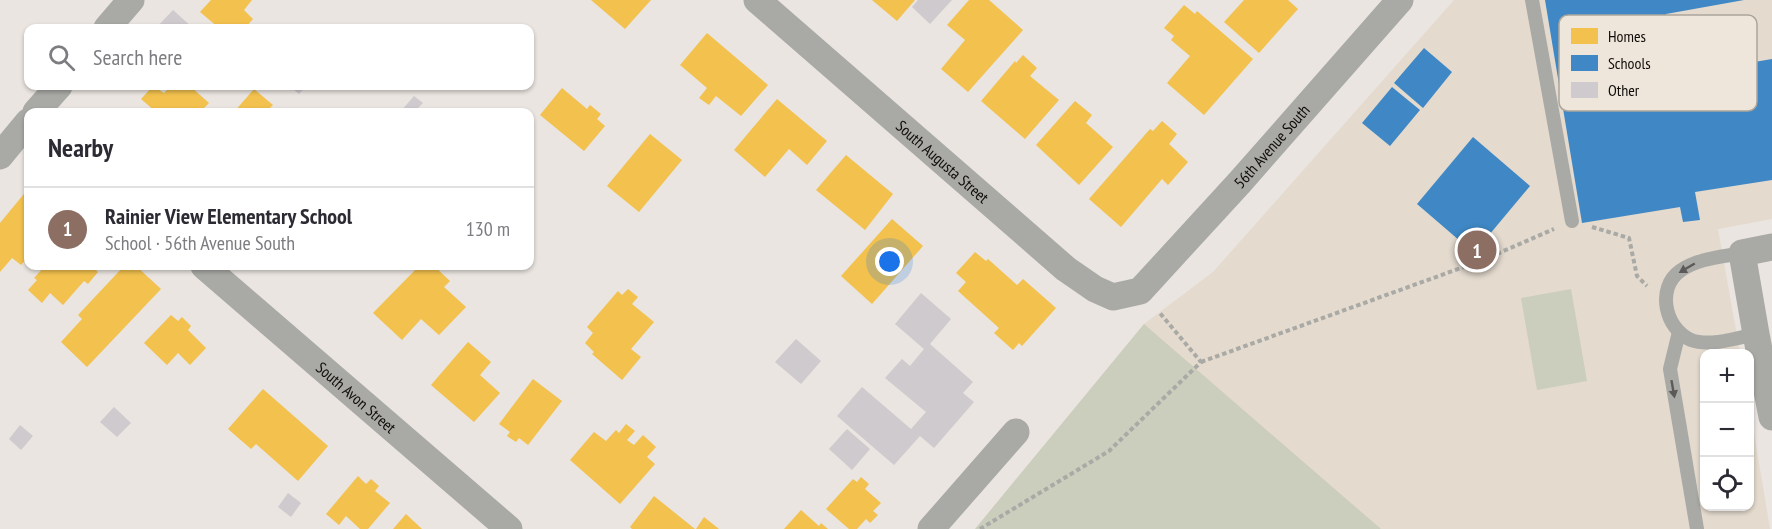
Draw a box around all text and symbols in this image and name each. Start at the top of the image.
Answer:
legend [1559,15,1757,111]
search box [24,24,534,90]
text: Homes [1608,26,1646,46]
icon: search [45,41,78,74]
text: Search here [93,43,182,71]
text: Schools [1608,53,1651,73]
text: Other [1608,80,1640,100]
street label: 56th Avenue South [1229,100,1314,192]
street label: South Augusta Street [892,116,993,208]
text: Nearby [48,131,113,164]
text: Rainier View Elementary School [105,202,352,230]
text: 1 [63,216,72,242]
text: 130 m [466,216,510,242]
pin: 1 [1458,228,1496,272]
text: School · 56th Avenue South [105,230,295,256]
your location [875,247,904,276]
one-way arrow [1678,263,1695,273]
map controls [1700,349,1754,511]
button: + [1700,349,1754,403]
street label: South Avon Street [312,357,401,438]
one-way arrow [1669,380,1678,399]
button: − [1700,403,1754,457]
button: locate [1700,457,1754,511]

